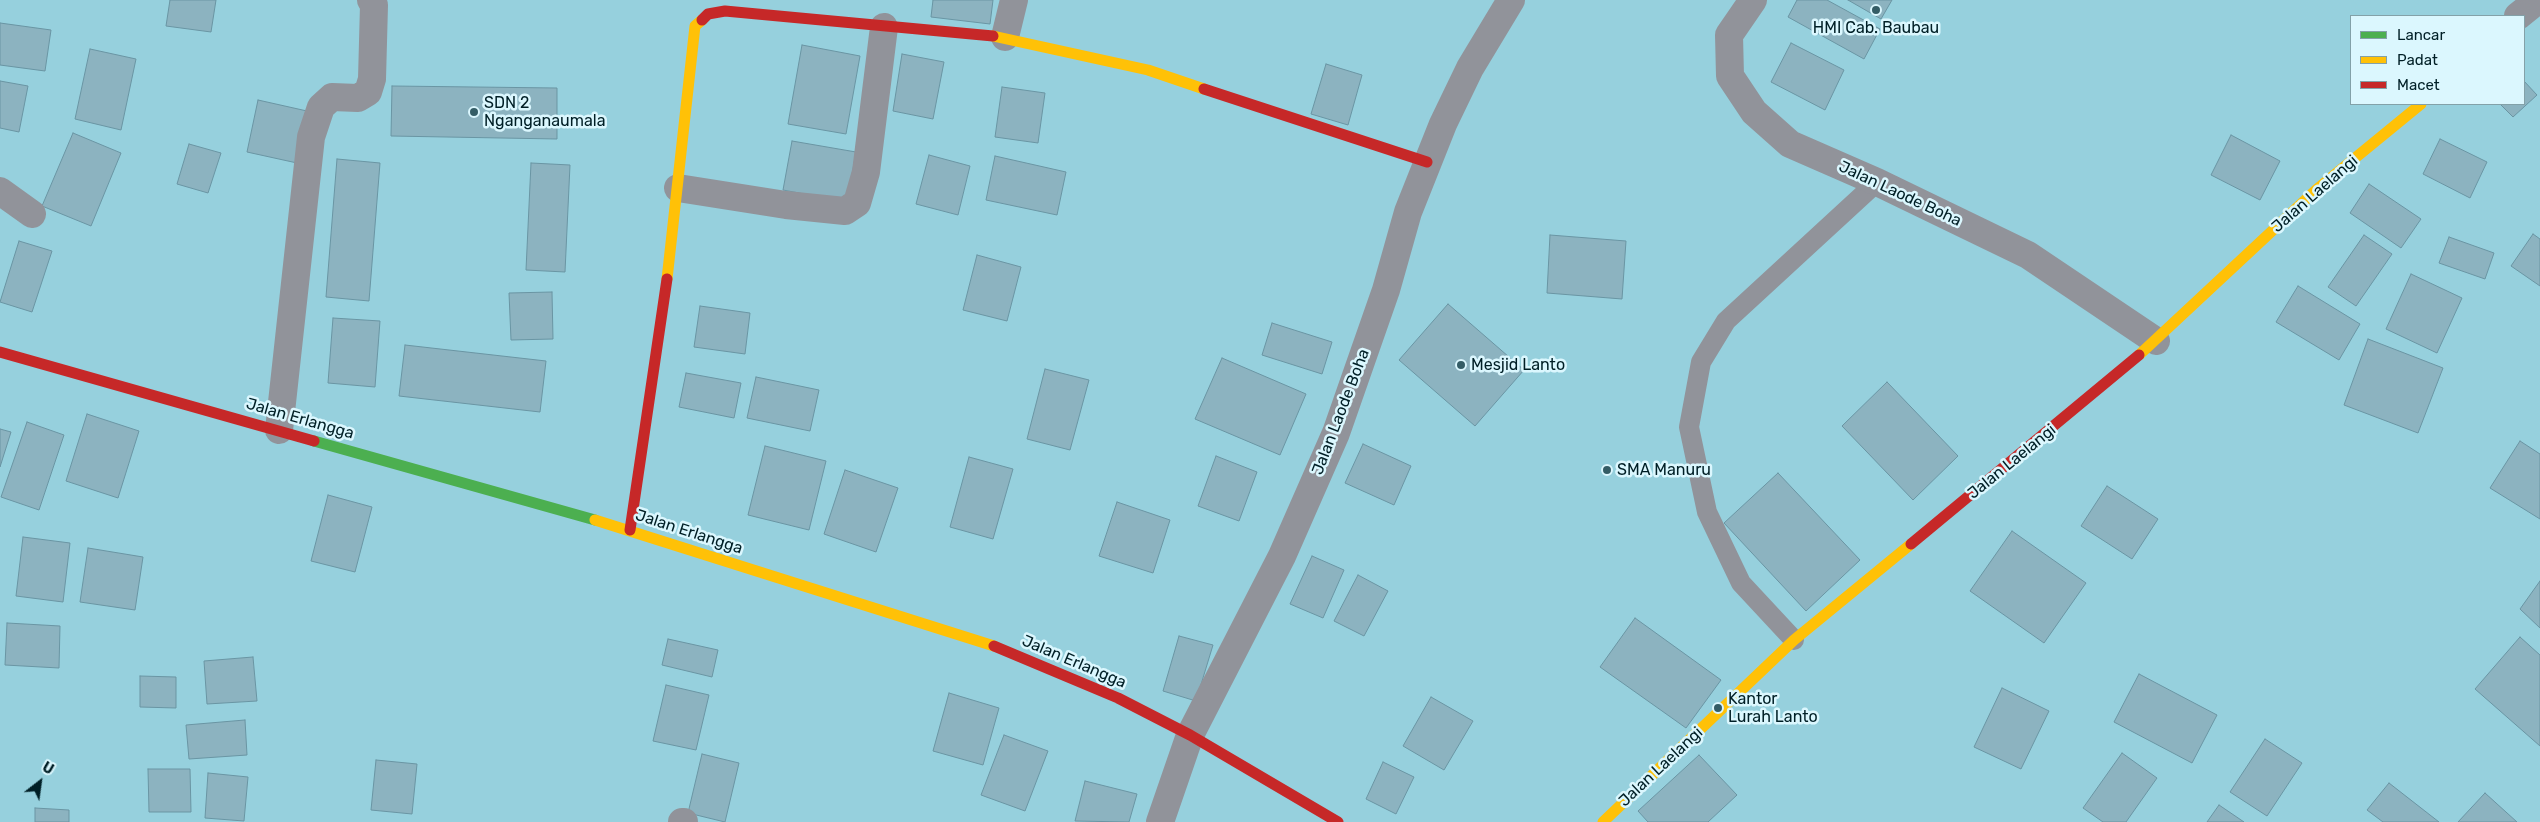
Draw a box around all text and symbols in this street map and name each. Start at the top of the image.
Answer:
marker: HMI Cab. Baubau [1870,4,1882,16]
legend [2350,15,2525,105]
place label: HMI Cab. Baubau [1813,18,1939,38]
text: Lancar [2397,26,2445,44]
text: Padat [2397,51,2438,69]
text: Macet [2397,76,2440,94]
place label: SDN 2 Nganganaumala [484,93,606,131]
marker: SDN 2 Nganganaumala [468,106,480,118]
street label: Jalan Laelangi [2268,151,2362,237]
street label: Jalan Laode Boha [1836,157,1964,231]
street label: Jalan Laode Boha [1308,346,1374,478]
place label: Mesjid Lanto [1471,355,1565,375]
marker: Mesjid Lanto [1455,359,1467,371]
street label: Jalan Erlangga [244,394,356,444]
street label: Jalan Laelangi [1964,421,2060,503]
place label: SMA Manuru [1617,460,1711,480]
marker: SMA Manuru [1601,464,1613,476]
street label: Jalan Erlangga [633,506,745,558]
street label: Jalan Erlangga [1019,631,1129,693]
place label: Kantor Lurah Lanto [1728,689,1818,727]
marker: Kantor Lurah Lanto [1712,702,1724,714]
street label: Jalan Laelangi [1615,723,1707,811]
north arrow [15,757,65,807]
text: U [39,759,56,778]

